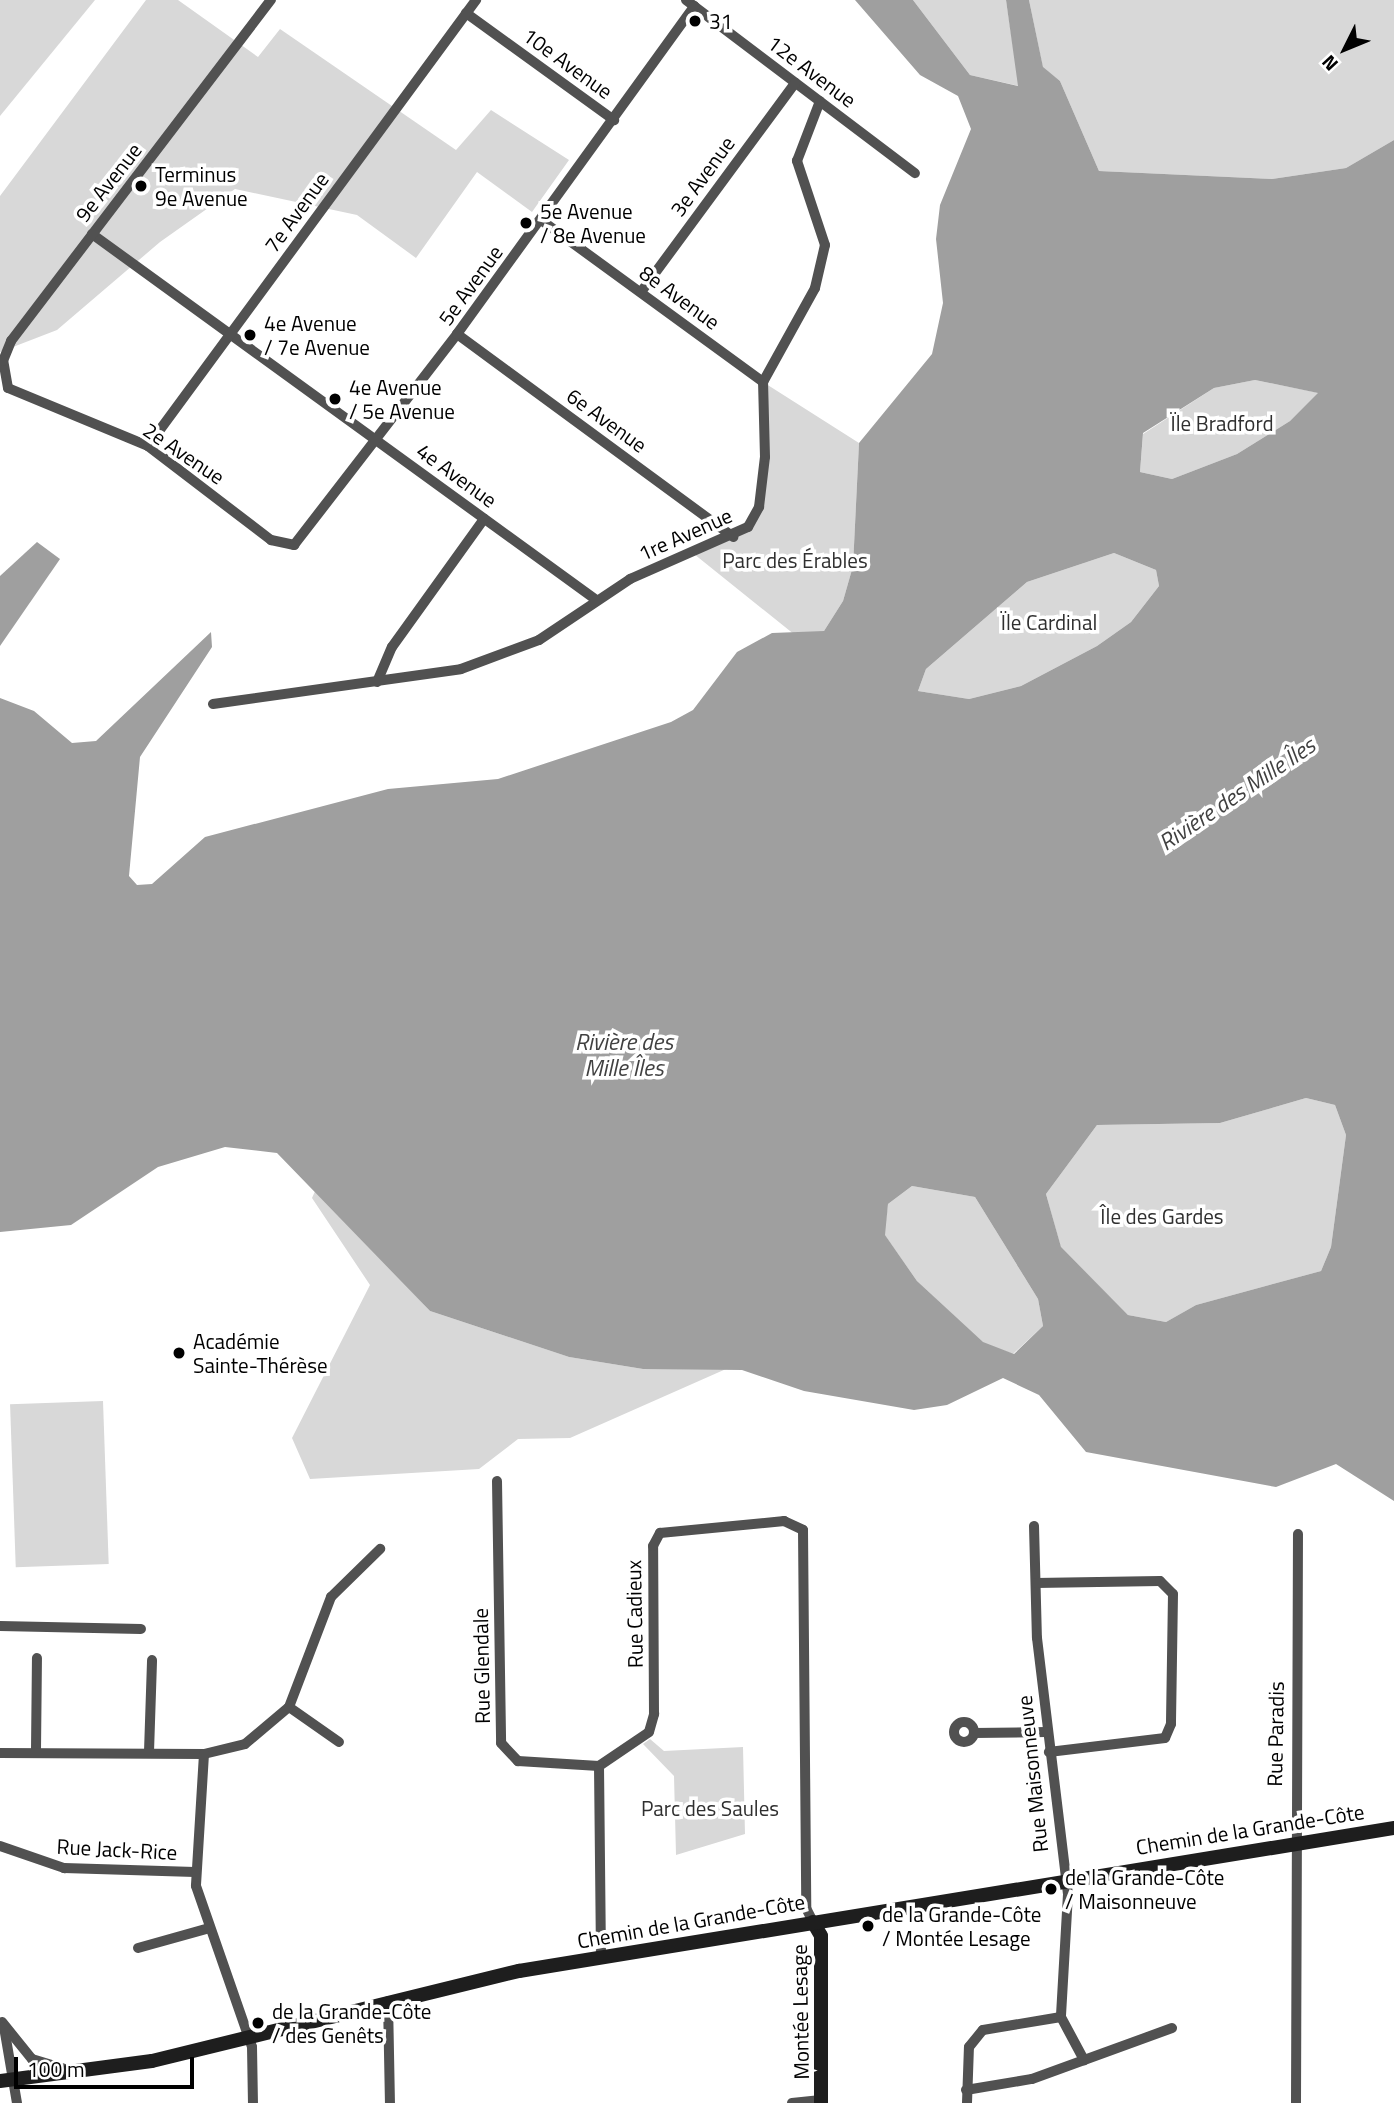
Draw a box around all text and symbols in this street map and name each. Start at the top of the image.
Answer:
place label: 31 [709,8,733,34]
marker: 31 [687,13,703,29]
north arrow [1310,14,1380,84]
street label: 10e Avenue [518,22,618,104]
street label: 12e Avenue [763,30,861,112]
text: N [1314,49,1344,78]
street label: 3e Avenue [665,131,739,221]
street label: 9e Avenue [70,138,146,226]
place label: Terminus 9e Avenue [155,161,248,211]
street label: 7e Avenue [259,167,333,257]
marker: Terminus 9e Avenue [133,178,149,194]
place label: 5e Avenue / 8e Avenue [540,198,646,248]
marker: 5e Avenue / 8e Avenue [518,215,534,231]
street label: 5e Avenue [433,240,507,330]
street label: 8e Avenue [635,260,725,334]
place label: 4e Avenue / 7e Avenue [264,310,370,360]
marker: 4e Avenue / 7e Avenue [242,327,258,343]
place label: 4e Avenue / 5e Avenue [349,374,455,424]
street label: 6e Avenue [562,383,652,457]
marker: 4e Avenue / 5e Avenue [327,391,343,407]
park label: Ïle Bradford [1170,410,1274,436]
street label: 2e Avenue [139,417,229,489]
street label: 4e Avenue [412,438,502,512]
street label: 1re Avenue [634,502,736,566]
park label: Parc des Érables [722,547,868,573]
park label: Ïle Cardinal [1001,609,1097,635]
water label: Rivière des Mille Îles [1154,732,1320,856]
water label: Rivière des Mille Îles [575,1028,673,1082]
park label: Île des Gardes [1100,1203,1224,1229]
place label: Académie Sainte-Thérèse [193,1328,328,1378]
marker: Académie Sainte-Thérèse [171,1345,187,1361]
street label: Rue Cadieux [620,1560,648,1668]
street label: Rue Glendale [467,1608,495,1724]
street label: Rue Paradis [1261,1681,1289,1787]
street label: Rue Maisonneuve [1011,1694,1053,1854]
park label: Parc des Saules [641,1795,779,1821]
street label: Chemin de la Grande-Côte [1134,1799,1366,1859]
street label: Rue Jack-Rice [56,1833,178,1865]
place label: de la Grande-Côte / Maisonneuve [1065,1864,1224,1914]
marker: de la Grande-Côte / Maisonneuve [1043,1881,1059,1897]
street label: Chemin de la Grande-Côte [575,1889,807,1953]
place label: de la Grande-Côte / Montée Lesage [882,1901,1041,1951]
marker: de la Grande-Côte / Montée Lesage [860,1918,876,1934]
street label: Montée Lesage [786,1944,814,2080]
place label: de la Grande-Côte / des Genêts [272,1998,431,2048]
marker: de la Grande-Côte / des Genêts [250,2015,266,2031]
scale bar [18,2044,198,2088]
text: 100 m [27,2053,84,2085]

